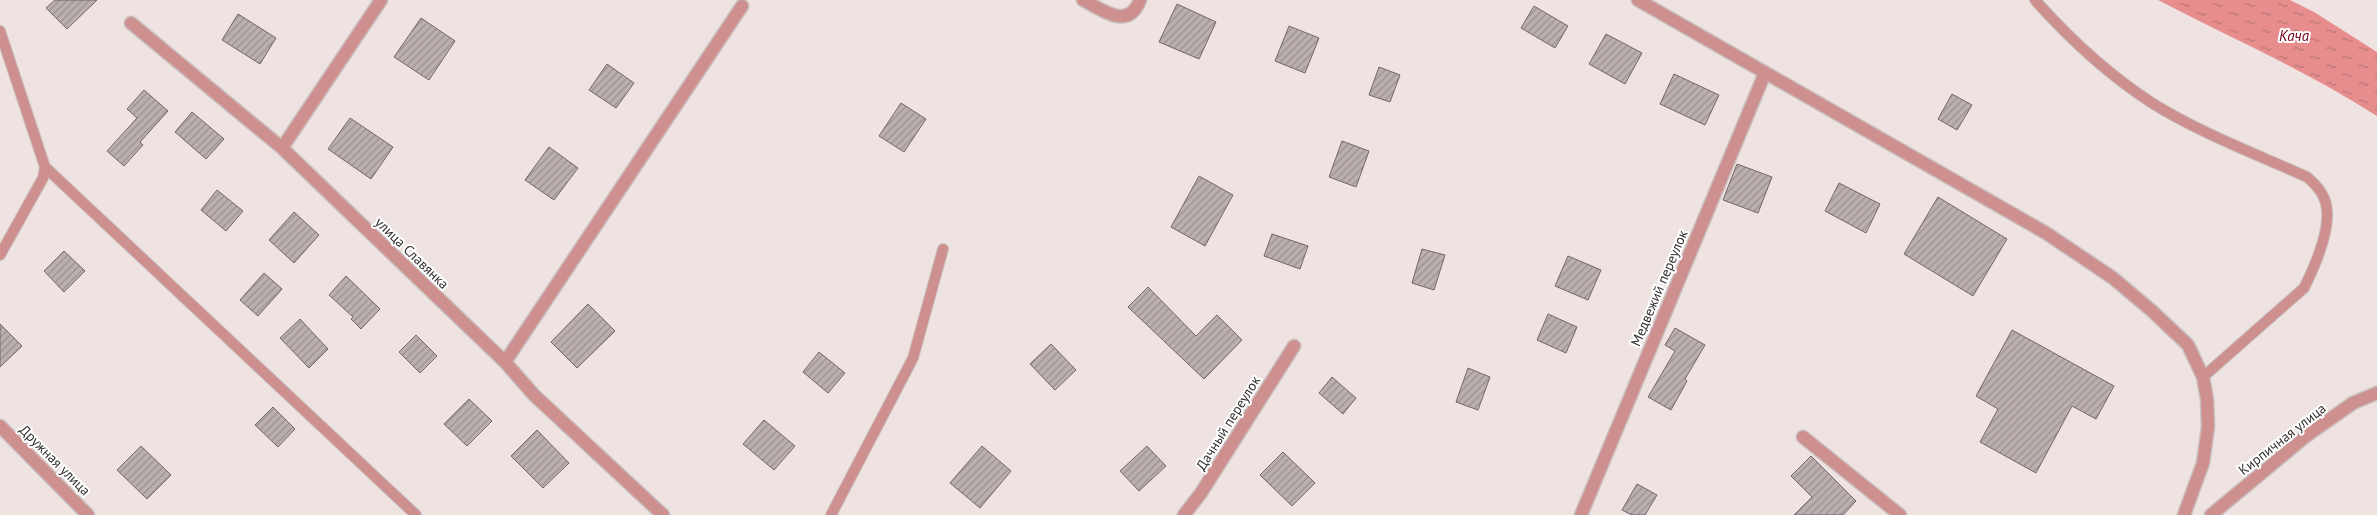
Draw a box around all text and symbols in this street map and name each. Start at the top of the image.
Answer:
water label: Кача [2279,26,2310,45]
street label: улица Славянка [371,213,453,293]
street label: Медвежий переулок [1626,227,1692,349]
street label: Дачный переулок [1192,372,1264,474]
street label: Кирпичная улица [2235,399,2329,479]
street label: Дружная улица [16,421,94,499]

